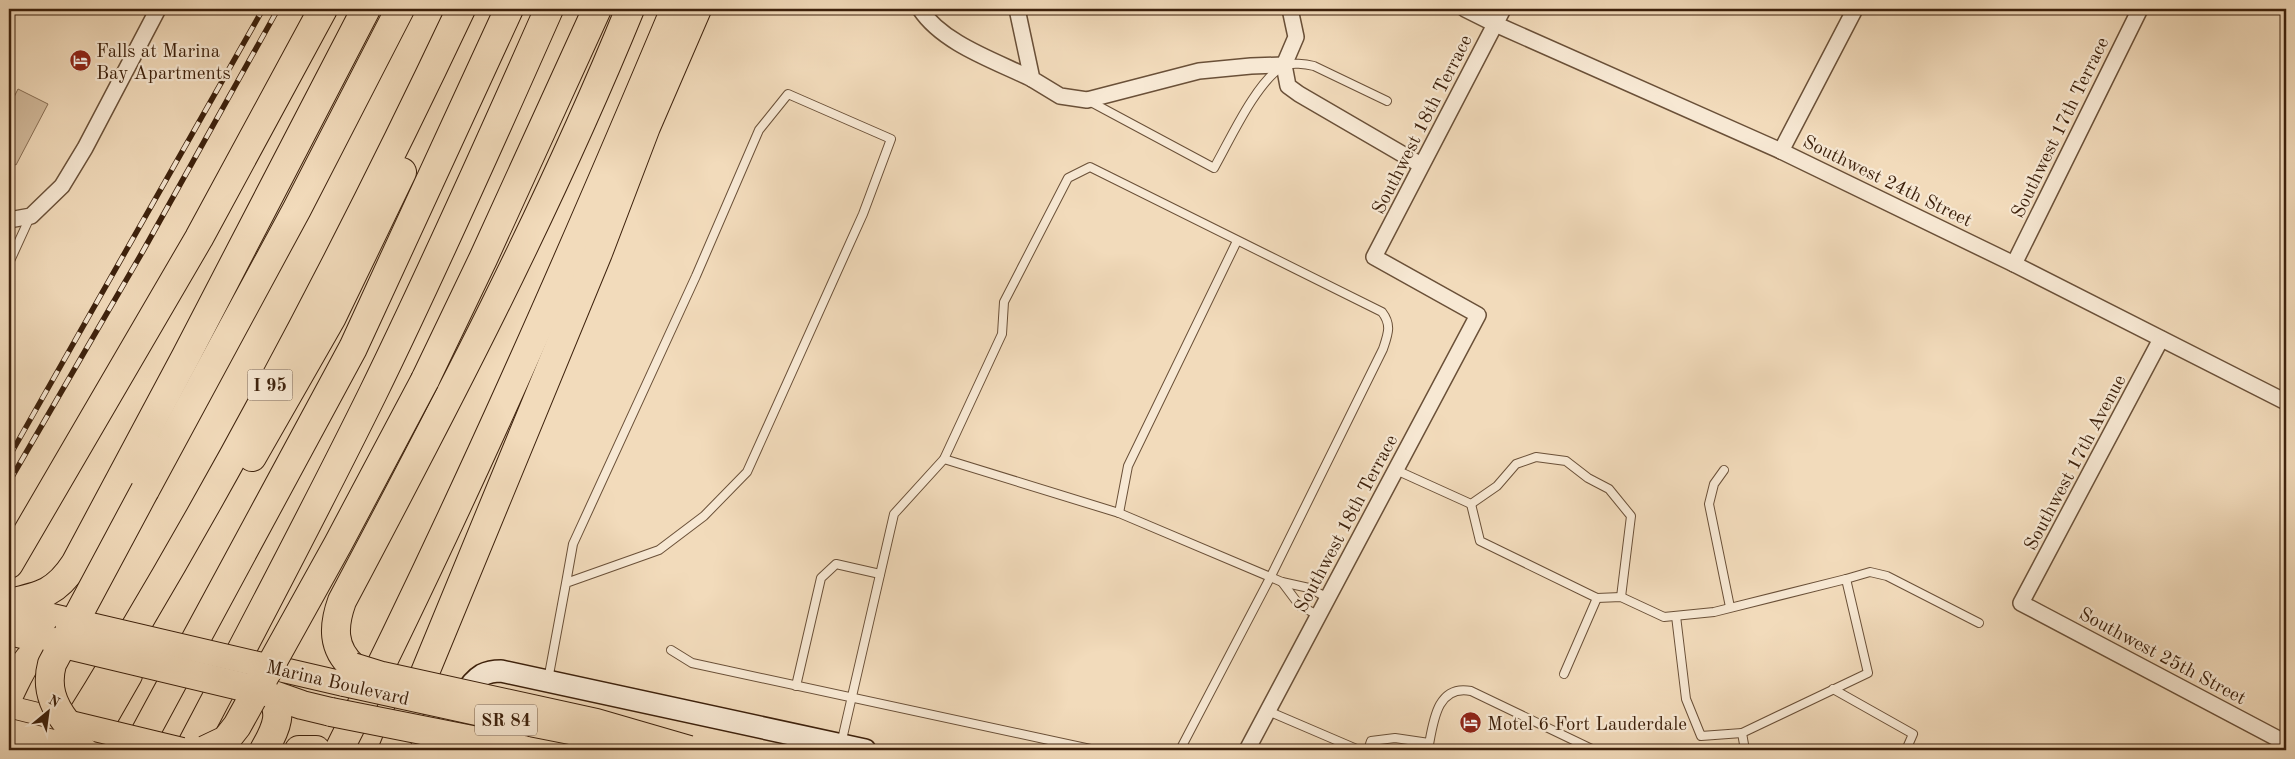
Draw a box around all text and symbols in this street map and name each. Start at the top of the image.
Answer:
street label: Southwest 18th Terrace [1370,32,1477,218]
street label: Southwest 17th Terrace [2009,35,2113,221]
place label: Falls at Marina Bay Apartments [96,43,231,84]
hotel icon: Falls at Marina Bay Apartments [68,49,92,73]
street label: Southwest 24th Street [1799,133,1975,232]
road number: I 95 [248,370,292,400]
street label: Southwest 17th Avenue [2022,372,2131,554]
street label: Southwest 18th Terrace [1292,432,1402,616]
street label: Southwest 25th Street [2075,605,2248,709]
street label: Marina Boulevard [264,659,411,710]
north arrow [22,686,72,736]
text: N [46,693,62,710]
road number: SR 84 [475,704,537,736]
hotel icon: Motel 6 Fort Lauderdale [1459,711,1483,735]
place label: Motel 6 Fort Lauderdale [1487,716,1687,735]

